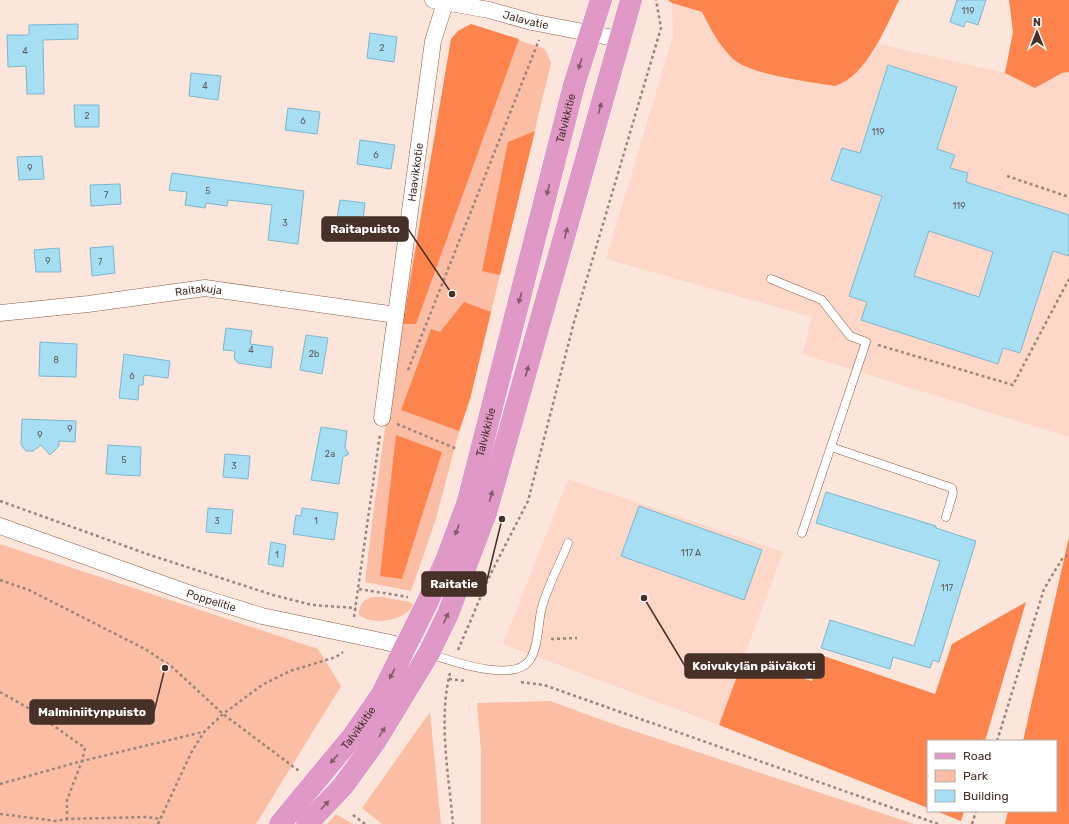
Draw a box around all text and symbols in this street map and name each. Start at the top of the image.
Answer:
house number: 119 [961,6,975,16]
street label: Jalavatie [501,8,550,32]
north arrow [1017,12,1057,52]
text: N [1033,16,1041,29]
house number: 2 [379,43,385,53]
house number: 4 [22,46,28,56]
one-way arrow [577,58,583,70]
house number: 4 [202,81,208,91]
street label: Talvikkitie [554,92,579,144]
one-way arrow [597,102,603,114]
house number: 2 [84,111,90,121]
house number: 6 [300,116,306,126]
house number: 119 [871,127,885,137]
street label: Haavikkotie [405,142,426,203]
house number: 6 [373,150,379,160]
house number: 9 [27,163,33,173]
one-way arrow [545,184,551,196]
house number: 5 [205,186,211,196]
house number: 7 [104,190,109,200]
house number: 119 [952,201,966,211]
callout: Raitapuisto [322,217,408,241]
house number: 3 [282,218,288,228]
text: Raitapuisto [330,222,400,236]
one-way arrow [563,227,569,239]
house number: 9 [45,256,51,266]
house number: 7 [98,257,103,267]
street label: Raitakuja [174,282,223,299]
one-way arrow [517,292,523,304]
house number: 4 [248,345,254,355]
house number: 2b [309,349,319,359]
house number: 8 [53,355,59,365]
one-way arrow [524,365,530,377]
house number: 6 [129,371,135,381]
street label: Talvikkitie [474,406,499,458]
house number: 9 [67,424,73,434]
house number: 9 [37,430,43,440]
house number: 2a [325,449,335,459]
house number: 5 [121,455,127,465]
house number: 3 [231,461,237,471]
one-way arrow [488,490,494,502]
house number: 3 [214,516,220,526]
house number: 1 [314,516,318,526]
one-way arrow [454,525,460,537]
house number: 117 A [681,548,701,558]
house number: 1 [275,550,279,560]
callout: Raitatie [422,572,486,596]
text: Raitatie [430,577,478,591]
house number: 117 [941,583,954,593]
street label: Poppelitie [185,587,237,615]
one-way arrow [443,612,449,624]
callout: Koivukylän päiväkoti [685,654,824,678]
text: Koivukylän päiväkoti [692,659,816,673]
one-way arrow [389,668,395,680]
callout: Malminiitynpuisto [30,700,154,724]
street label: Talvikkitie [339,704,378,752]
text: Malminiitynpuisto [38,705,146,719]
one-way arrow [378,726,385,738]
legend [927,740,1057,812]
text: Road [963,749,991,763]
one-way arrow [329,754,338,765]
text: Park [963,769,989,783]
text: Building [963,789,1009,803]
one-way arrow [320,800,330,810]

